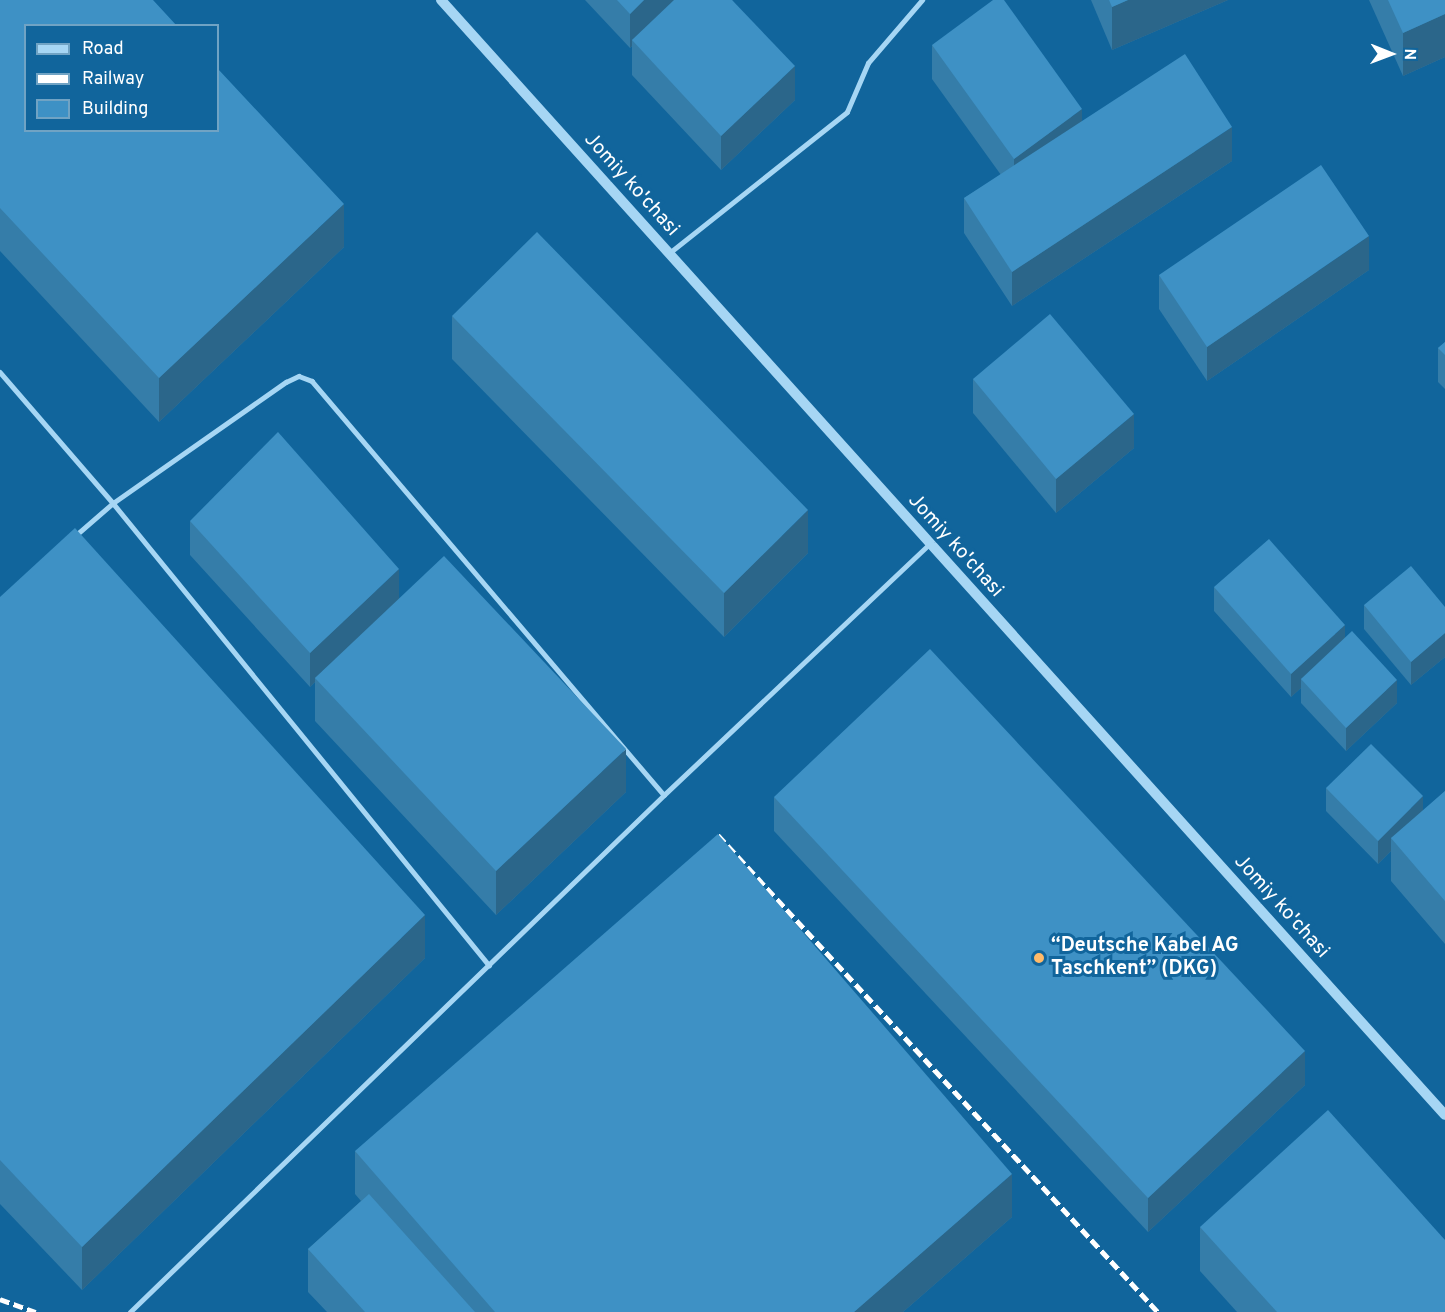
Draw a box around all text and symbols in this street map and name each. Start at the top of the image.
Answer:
legend [24,24,219,132]
north arrow [1361,24,1421,84]
text: Road [82,38,124,61]
text: N [1399,48,1419,60]
text: Railway [82,68,144,91]
text: Building [82,98,148,121]
street label: Jomiy ko'chasi [578,128,684,242]
street label: Jomiy ko'chasi [902,489,1008,603]
street label: Jomiy ko'chasi [1228,850,1334,964]
place label: “Deutsche Kabel AG Taschkent” (DKG) [1051,934,1239,981]
marker: “Deutsche Kabel AG Taschkent” (DKG) [1032,951,1046,965]

